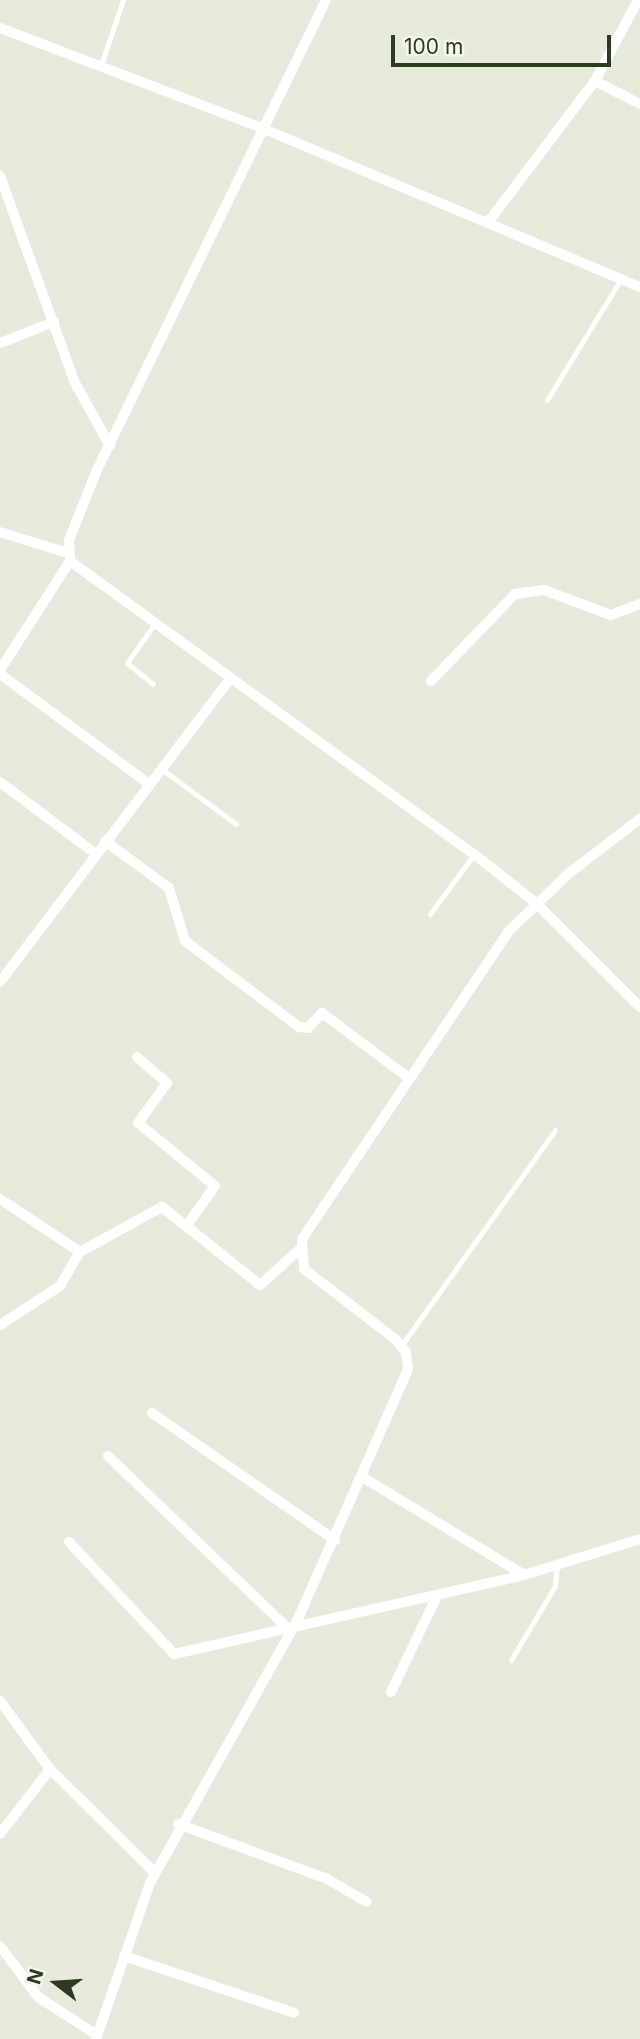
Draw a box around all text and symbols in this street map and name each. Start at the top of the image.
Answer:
scale bar [395,21,616,65]
text: 100 m [404,34,463,59]
north arrow [21,1948,91,2018]
text: N [22,1966,49,1987]

